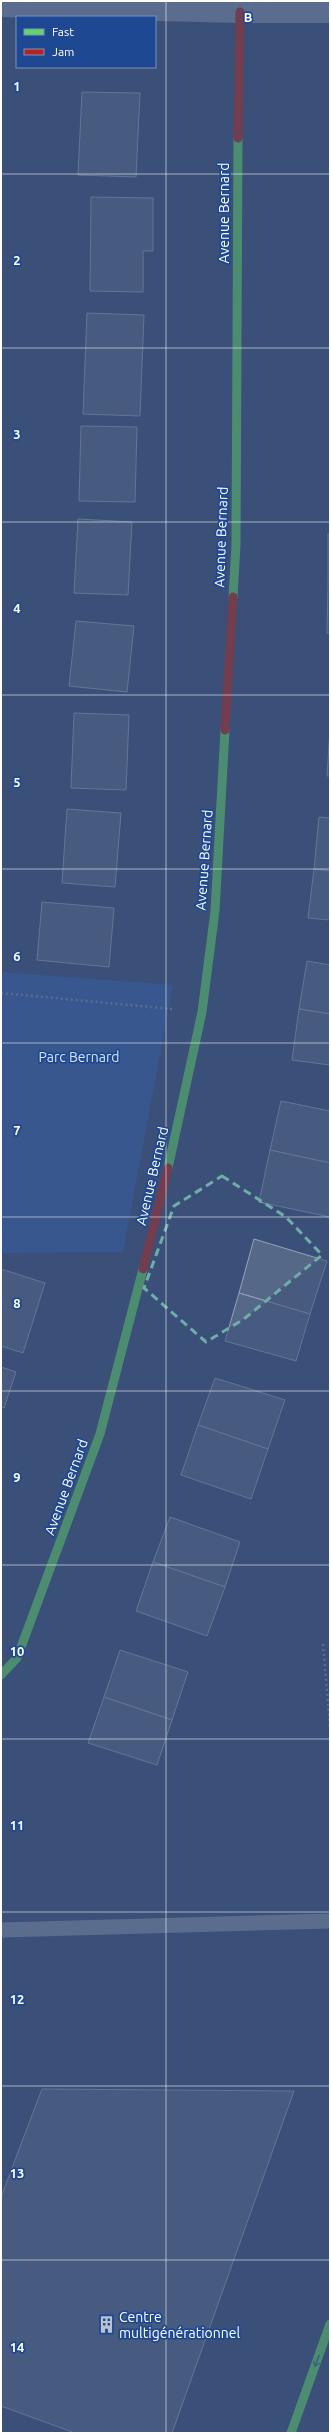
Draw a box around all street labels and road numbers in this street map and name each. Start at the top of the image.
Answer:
street label: Avenue Bernard [216,163,232,263]
street label: Avenue Bernard [211,486,231,588]
street label: Avenue Bernard [192,809,216,911]
street label: Avenue Bernard [133,1125,171,1227]
street label: Avenue Bernard [41,1437,91,1537]

